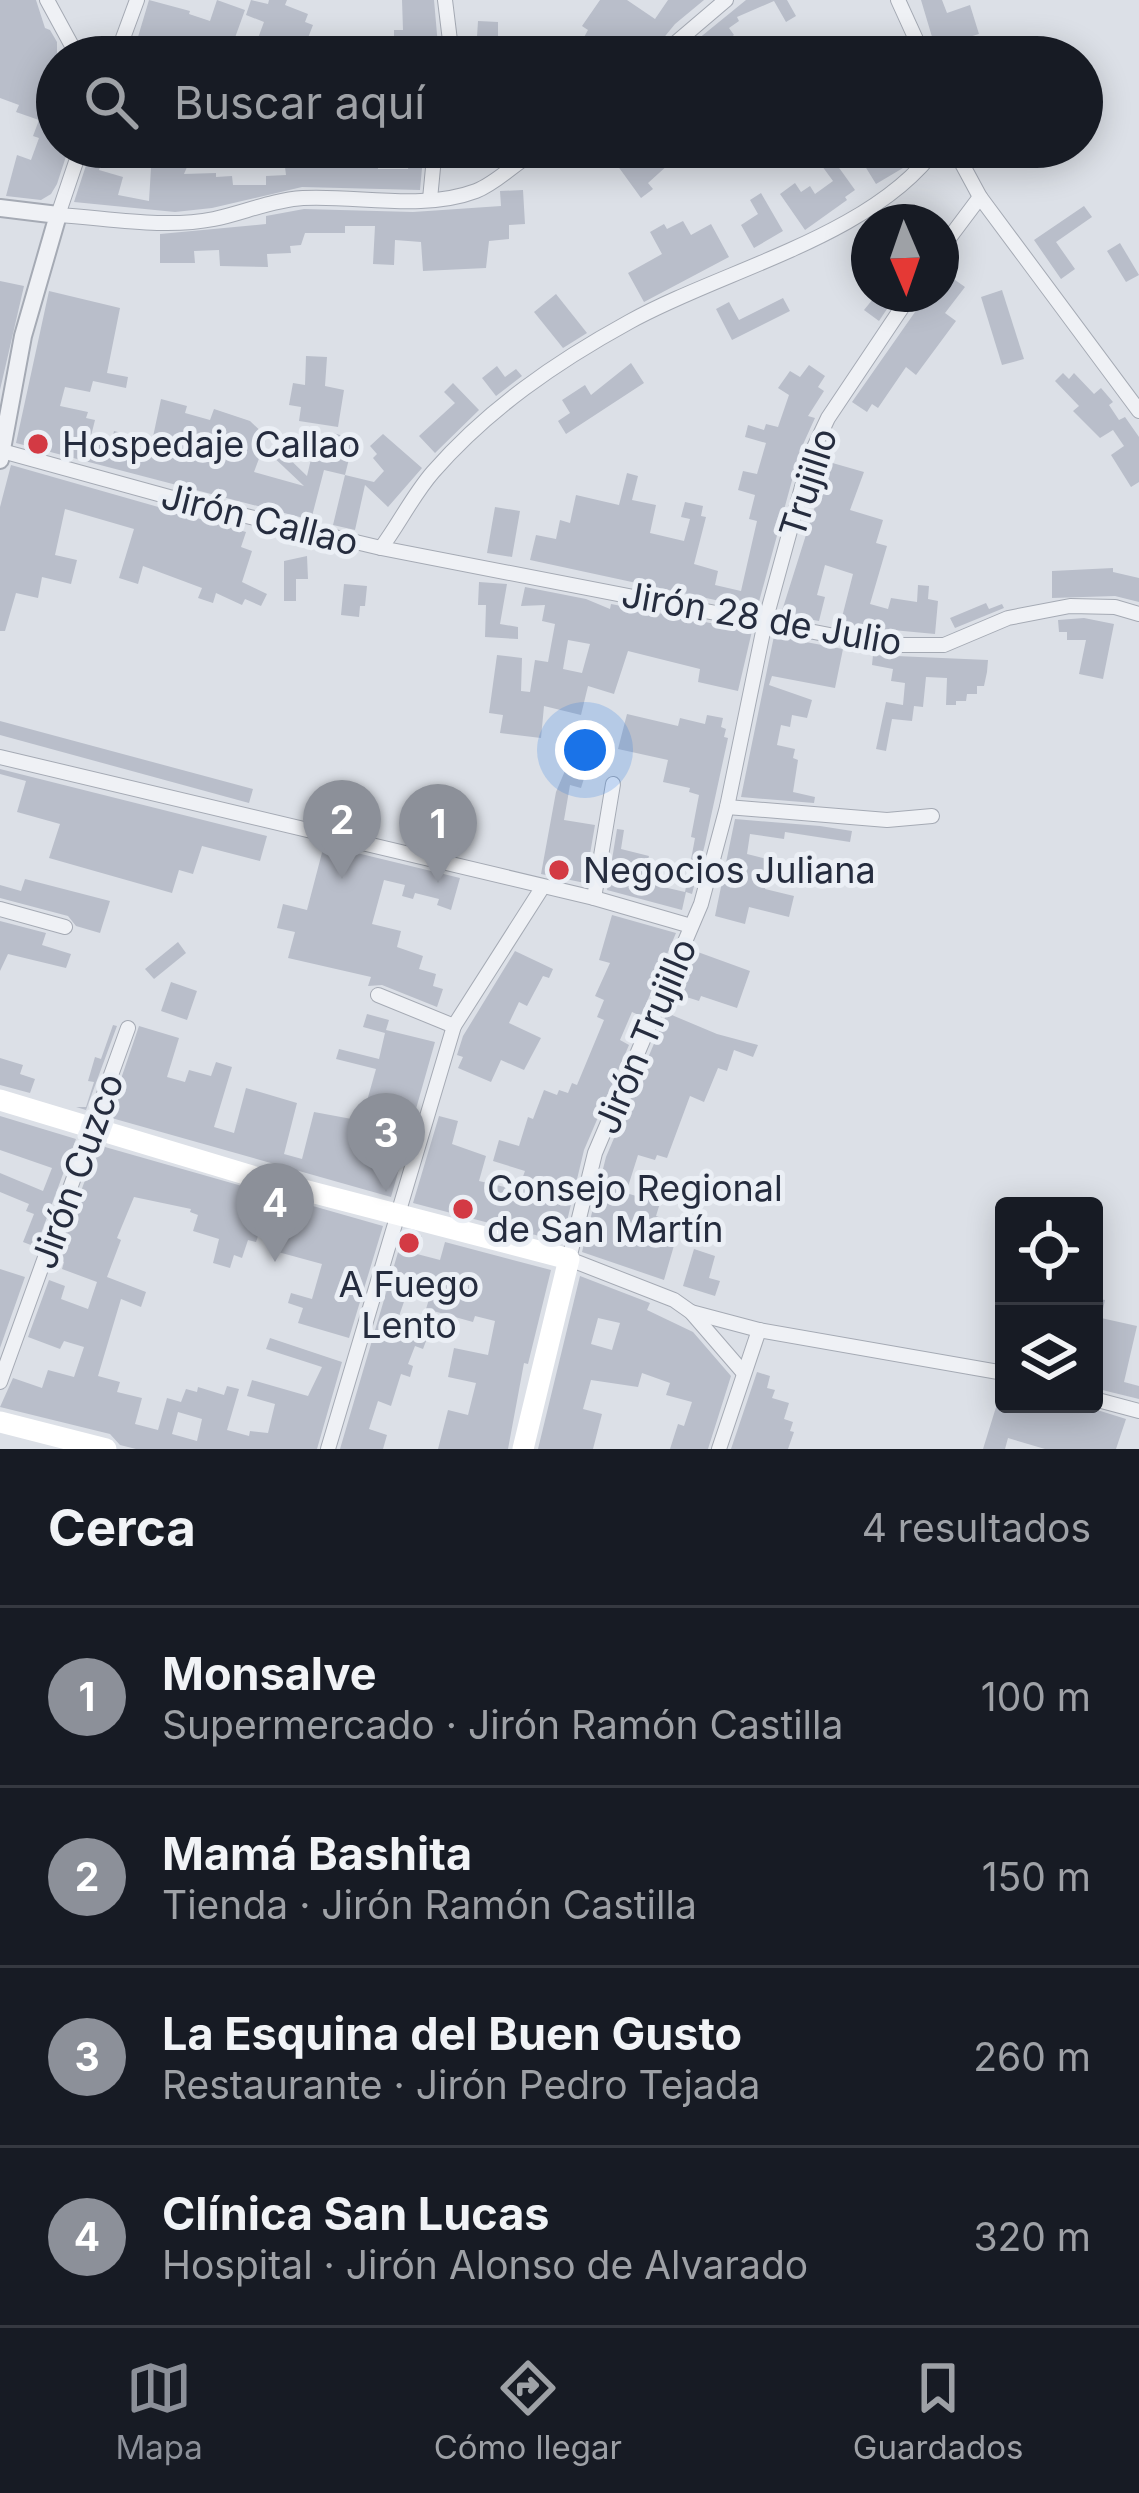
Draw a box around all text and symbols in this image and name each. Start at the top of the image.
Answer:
search box [36,36,1103,168]
icon: search [78,69,144,135]
text: Buscar aquí [174,75,425,130]
north arrow [851,204,959,312]
place label: Hospedaje Callao [62,422,360,466]
street label: Trujillo [770,423,846,543]
marker: Hospedaje Callao [25,431,51,457]
street label: Jirón Callao [157,473,363,565]
street label: Jirón 28 de Julio [619,572,905,664]
your location [555,720,615,780]
pin: 2 [303,780,381,879]
pin: 1 [399,784,477,883]
place label: Negocios Juliana [583,848,876,892]
marker: Negocios Juliana [546,857,572,883]
street label: Jirón Trujillo [584,932,706,1140]
street label: Jirón Cuzco [21,1067,133,1275]
pin: 3 [347,1093,425,1192]
pin: 4 [236,1163,314,1262]
place label: Consejo Regional de San Martín [487,1166,783,1251]
marker: Consejo Regional de San Martín [450,1196,476,1222]
map controls [995,1197,1103,1413]
button: locate [995,1197,1103,1305]
marker: A Fuego Lento [396,1230,422,1256]
place label: A Fuego Lento [339,1262,479,1347]
button: layers [995,1305,1103,1413]
text: Cerca [48,1497,196,1558]
text: 4 resultados [862,1504,1091,1551]
text: Monsalve [162,1646,377,1701]
text: 1 [79,1673,95,1720]
text: 100 m [981,1673,1091,1720]
text: Supermercado · Jirón Ramón Castilla [162,1701,843,1748]
text: Mamá Bashita [162,1826,472,1881]
text: 2 [75,1853,99,1900]
text: 150 m [982,1853,1091,1900]
text: Tienda · Jirón Ramón Castilla [162,1881,697,1928]
text: La Esquina del Buen Gusto [162,2006,742,2061]
text: 3 [74,2033,100,2080]
text: 260 m [973,2033,1091,2080]
text: Restaurante · Jirón Pedro Tejada [162,2061,761,2108]
text: Clínica San Lucas [162,2186,550,2241]
text: 4 [74,2213,100,2260]
text: 320 m [973,2213,1091,2260]
text: Hospital · Jirón Alonso de Alvarado [162,2241,808,2288]
tab: Mapa [115,2355,203,2467]
tab: Cómo llegar [434,2355,622,2467]
tab: Guardados [853,2355,1024,2467]

